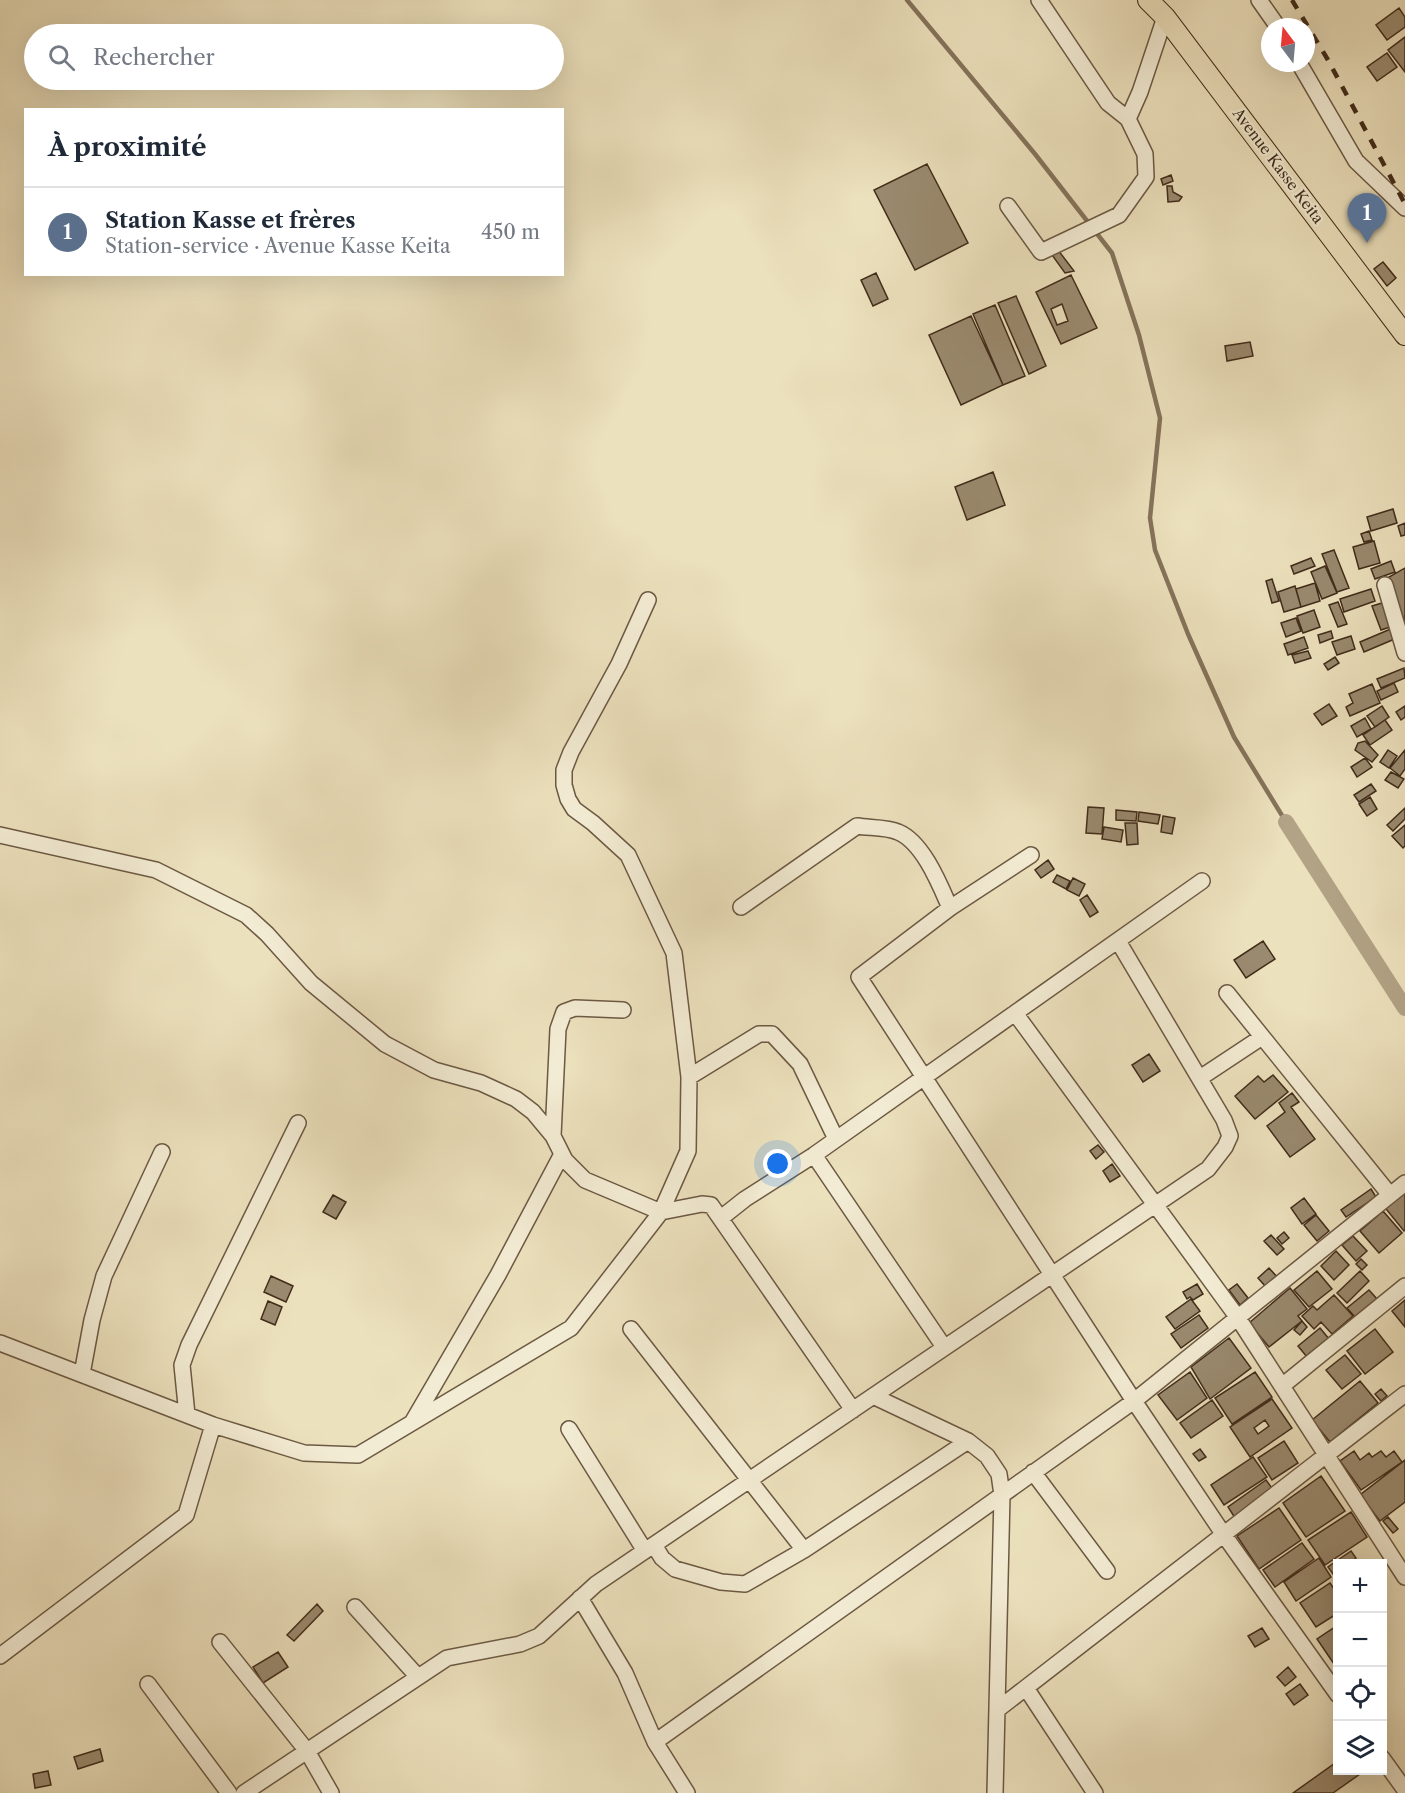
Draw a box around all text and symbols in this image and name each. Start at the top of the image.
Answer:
north arrow [1261,18,1315,72]
search box [24,24,564,90]
icon: search [45,41,78,74]
text: Rechercher [93,44,215,71]
street label: Avenue Kasse Keita [1228,103,1328,227]
text: À proximité [48,131,207,163]
pin: 1 [1348,194,1386,243]
text: Station Kasse et frères [105,207,356,234]
text: 1 [63,220,72,244]
text: 450 m [481,220,540,244]
text: Station-service · Avenue Kasse Keita [105,234,451,258]
your location [763,1149,792,1178]
map controls [1333,1559,1387,1775]
button: + [1333,1559,1387,1613]
button: − [1333,1613,1387,1667]
button: locate [1333,1667,1387,1721]
button: layers [1333,1721,1387,1775]

